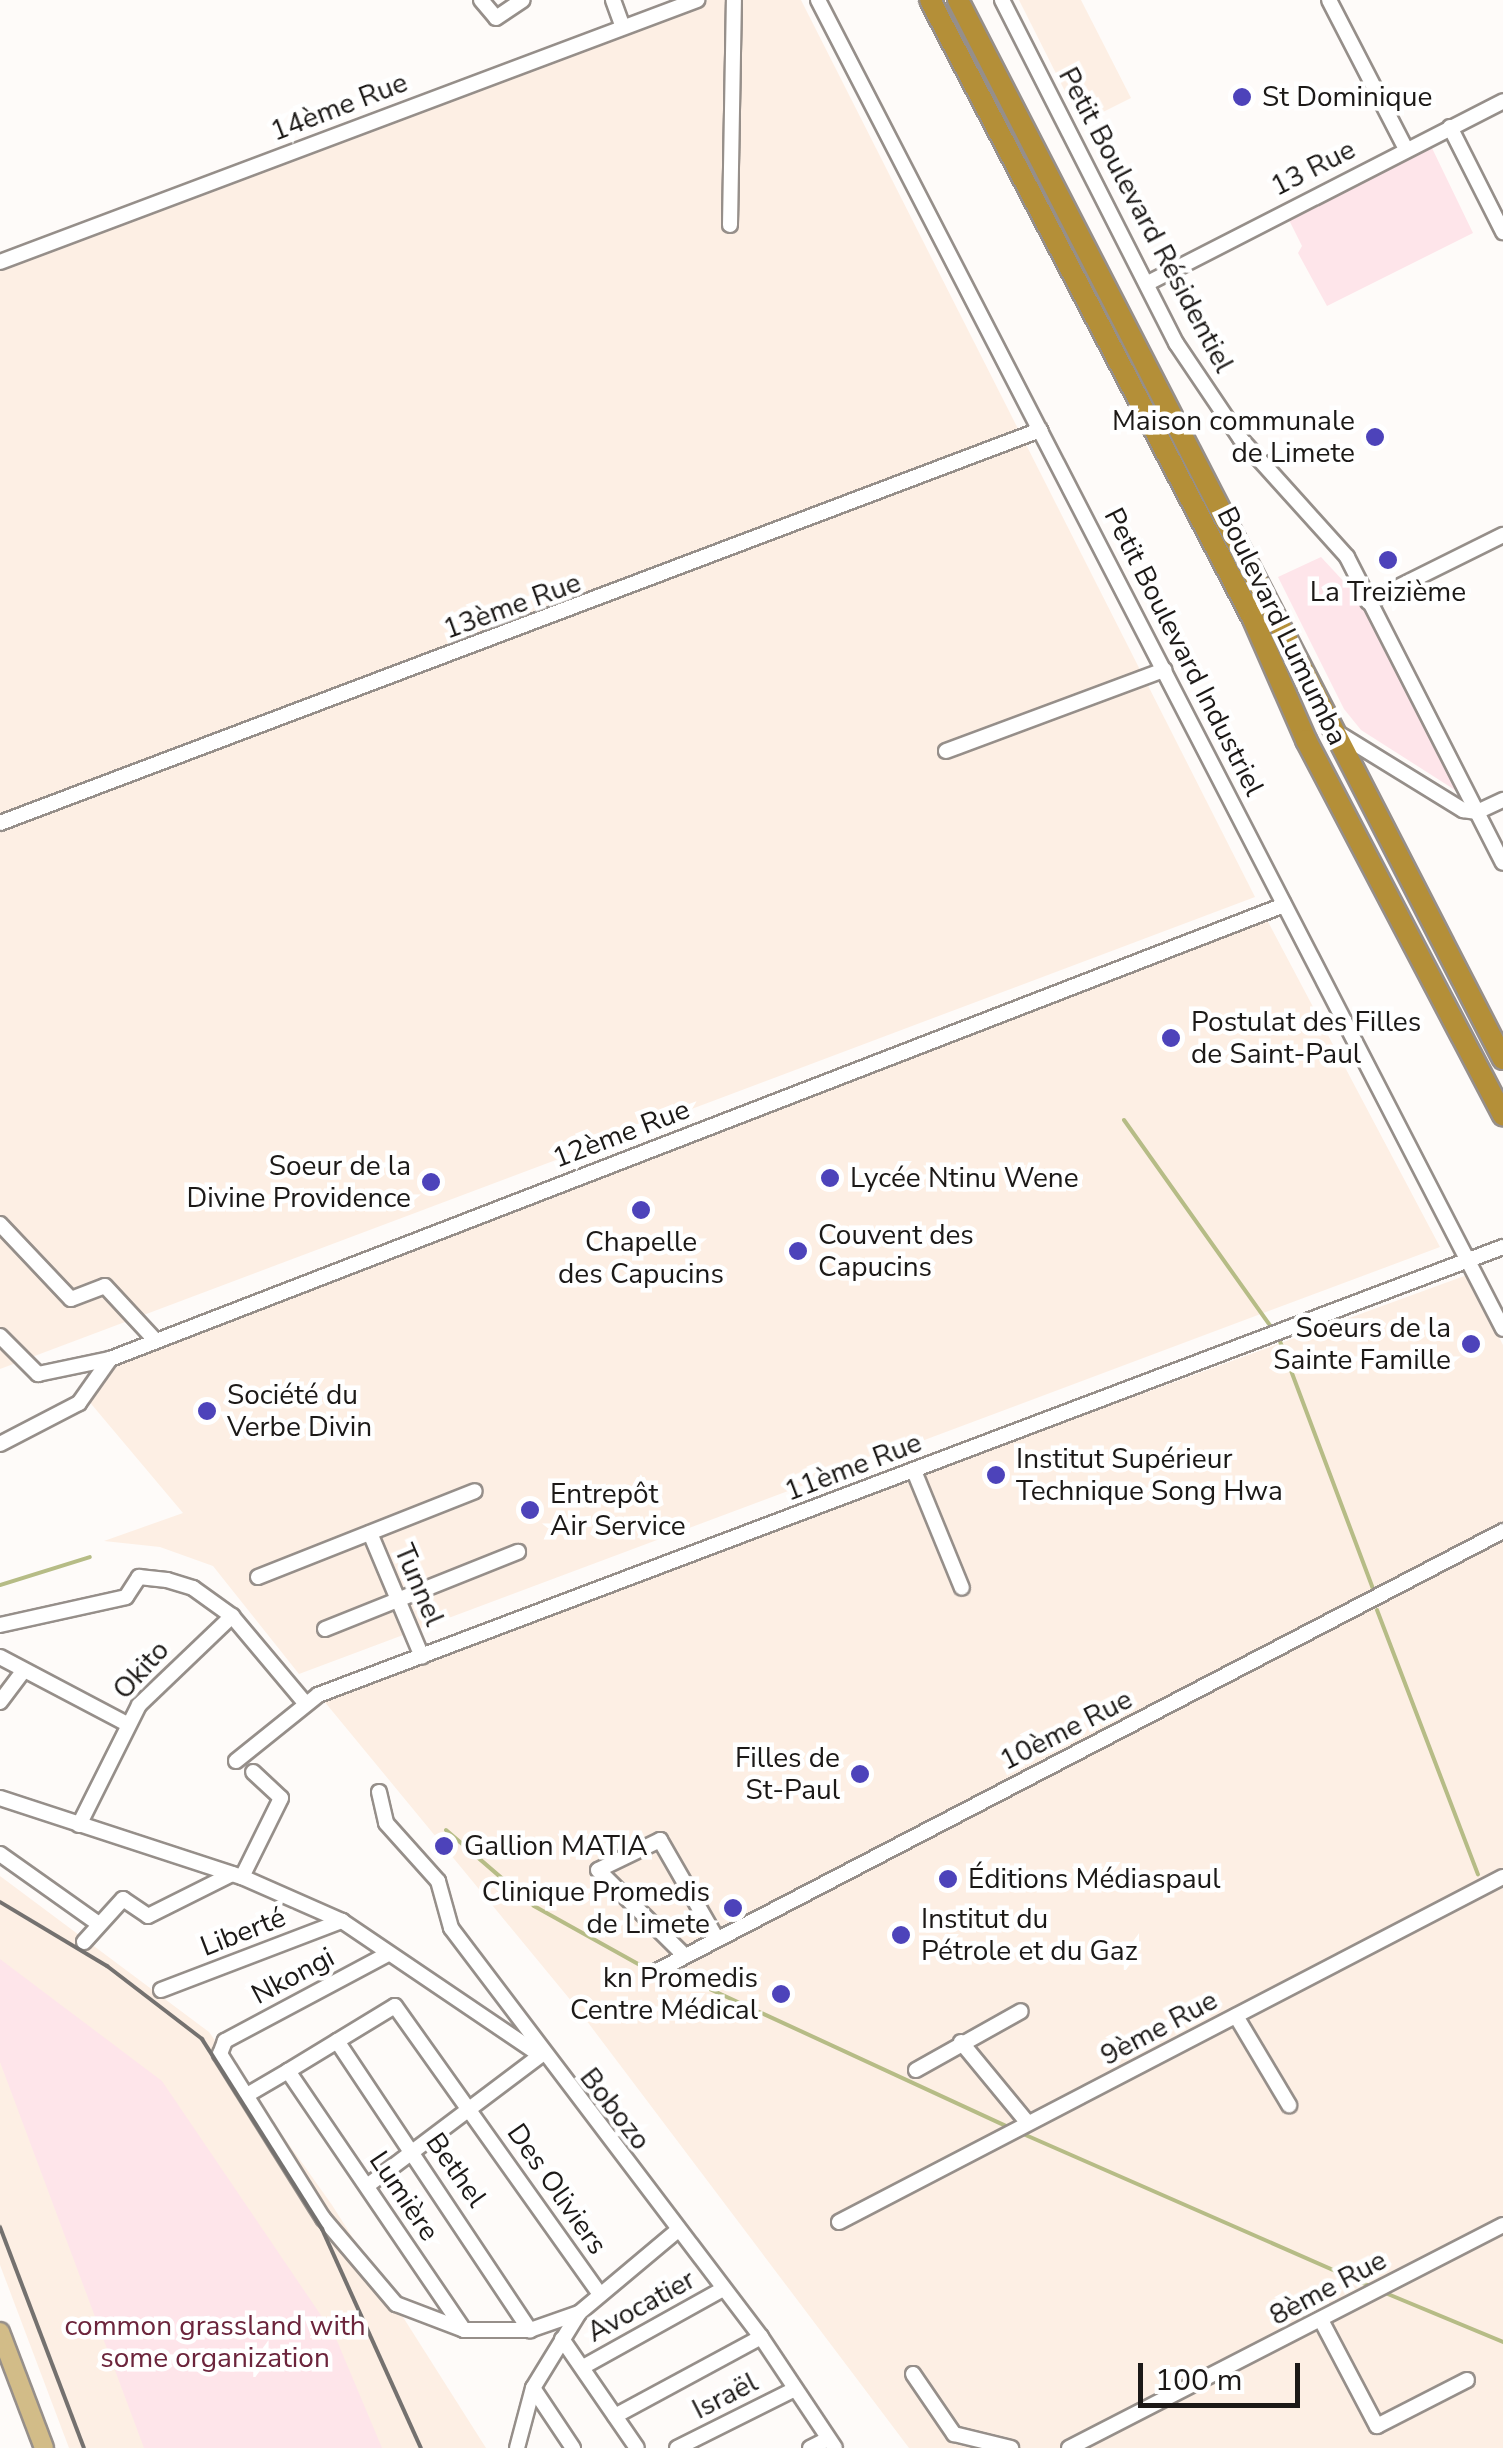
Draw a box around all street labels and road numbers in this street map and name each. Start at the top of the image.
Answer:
street label: Petit Boulevard Résidentiel [1051,62,1241,378]
street label: 14ème Rue [266,66,412,148]
street label: 13 Rue [1265,133,1361,203]
street label: Boulevard Lumumba [1210,501,1354,751]
street label: Petit Boulevard Industriel [1097,502,1271,802]
street label: 13ème Rue [439,566,585,646]
street label: 12ème Rue [548,1093,694,1175]
street label: 11ème Rue [780,1426,926,1508]
street label: Tunnel [387,1539,451,1631]
street label: Okito [106,1634,176,1706]
street label: 10ème Rue [994,1682,1138,1778]
street label: Liberté [196,1901,290,1963]
street label: Nkongi [246,1940,340,2012]
street label: 9ème Rue [1095,1983,1223,2073]
street label: Bobozo [573,2061,657,2157]
street label: Des Oliviers [500,2117,614,2261]
street label: Bethel [419,2126,493,2214]
street label: Lumière [362,2145,446,2247]
street label: 8ème Rue [1264,2243,1392,2333]
street label: Avocatier [581,2263,701,2349]
street label: Israël [687,2365,763,2427]

